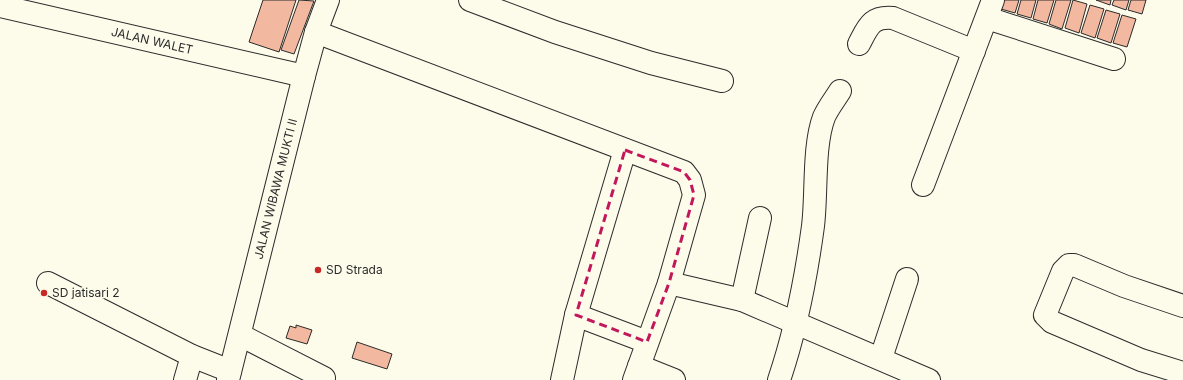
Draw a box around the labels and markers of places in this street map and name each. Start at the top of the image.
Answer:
place label: SD Strada [326,262,383,277]
marker: SD Strada [313,265,323,275]
place label: SD jatisari 2 [52,285,120,300]
marker: SD jatisari 2 [39,288,49,298]

